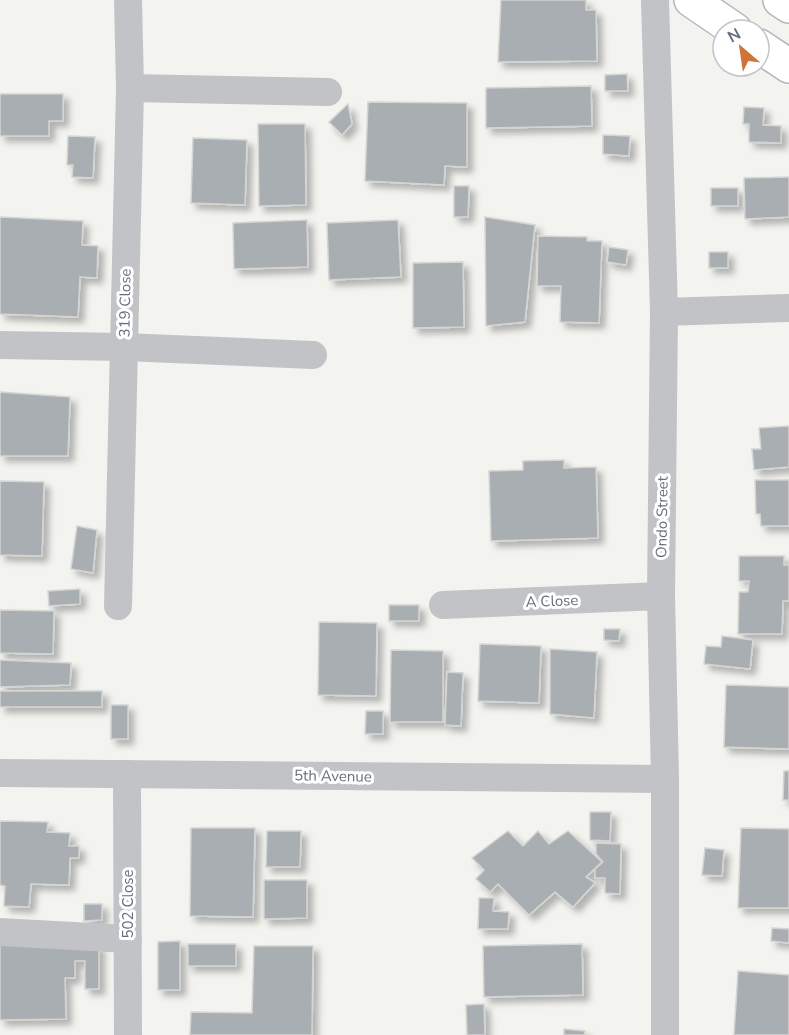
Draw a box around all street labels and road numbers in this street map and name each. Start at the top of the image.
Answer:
street label: 319 Close [114,268,136,338]
street label: Ondo Street [651,475,673,558]
street label: A Close [525,590,579,612]
street label: 5th Avenue [294,765,372,787]
street label: 502 Close [118,870,138,938]

